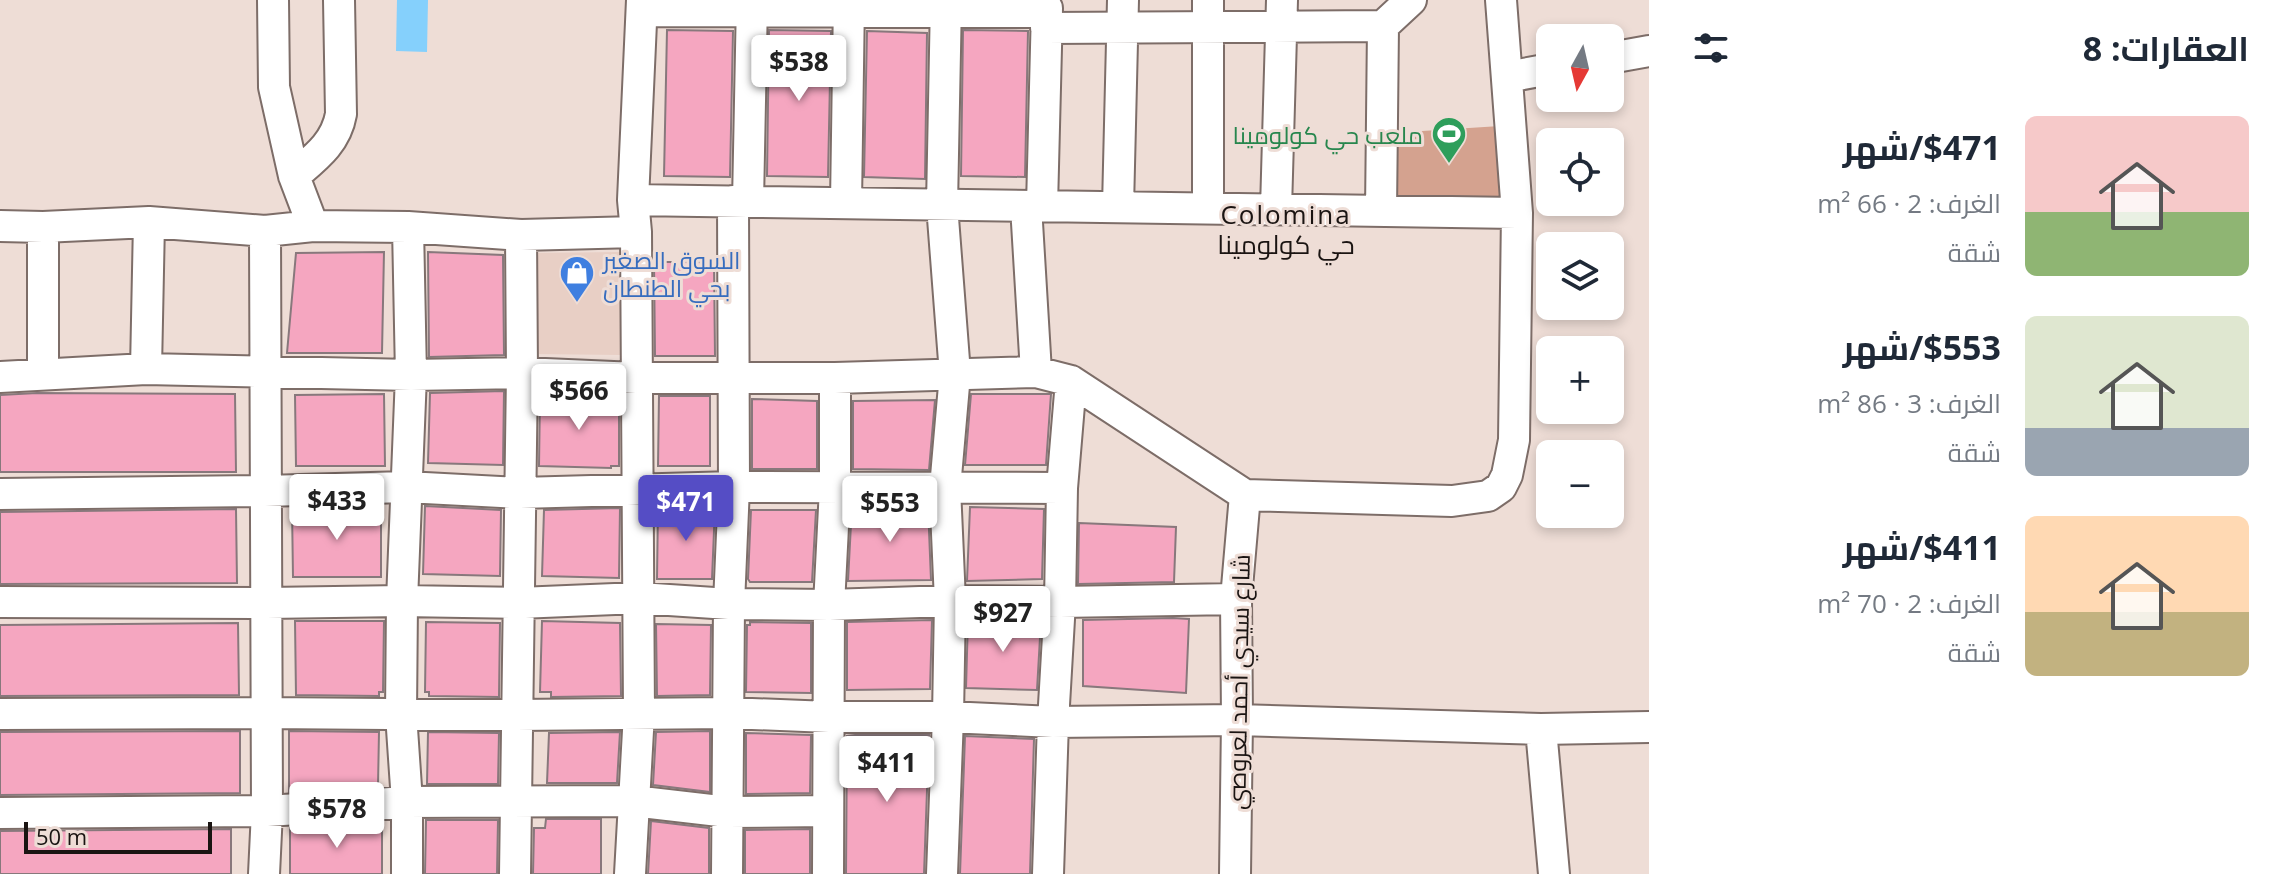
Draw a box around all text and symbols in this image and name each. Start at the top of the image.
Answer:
north arrow [1536,24,1624,112]
map controls [1536,24,1624,528]
text: العقارات: 8 [2083,25,2249,71]
icon: filters [1689,26,1733,70]
pin: $538 [752,35,846,103]
text: $538 [769,43,829,79]
sports icon: ملعب حي كولومينا [1430,115,1468,165]
place label: ملعب حي كولومينا [1232,118,1423,155]
text: $471/شهر [1843,124,2001,170]
button: locate [1536,128,1624,216]
icon: home [2089,148,2185,244]
text: الغرف: 2 · 66 m² [1817,185,2001,221]
district label: Colomina حي كولومينا [1217,196,1355,266]
button: layers [1536,232,1624,320]
text: شقة [1948,234,2001,270]
place label: السوق الصغير بحي الطنطان [601,243,741,308]
shop icon: السوق الصغير بحي الطنطان [558,254,596,304]
text: $553/شهر [1843,324,2001,370]
button: + [1536,336,1624,424]
icon: home [2089,348,2185,444]
pin: $566 [532,364,626,432]
text: $566 [549,372,609,408]
text: الغرف: 3 · 86 m² [1817,385,2001,421]
text: شقة [1948,434,2001,470]
button: − [1536,440,1624,528]
pin: $433 [290,474,384,542]
pin: $471 [639,475,733,543]
pin: $553 [843,476,937,544]
text: $433 [307,482,367,518]
text: $471 [656,483,716,519]
text: $553 [860,484,920,520]
text: $411/شهر [1843,524,2001,570]
icon: home [2089,548,2185,644]
street label: شارع سيدي أحمد لعروصي [1219,554,1260,810]
text: الغرف: 2 · 70 m² [1817,585,2001,621]
pin: $927 [956,586,1050,654]
text: $927 [973,594,1033,630]
text: شقة [1948,634,2001,670]
pin: $411 [840,736,934,804]
text: $411 [857,744,917,780]
pin: $578 [290,782,384,850]
text: $578 [307,790,367,826]
scale bar [24,818,212,854]
text: 50 m [36,821,87,851]

